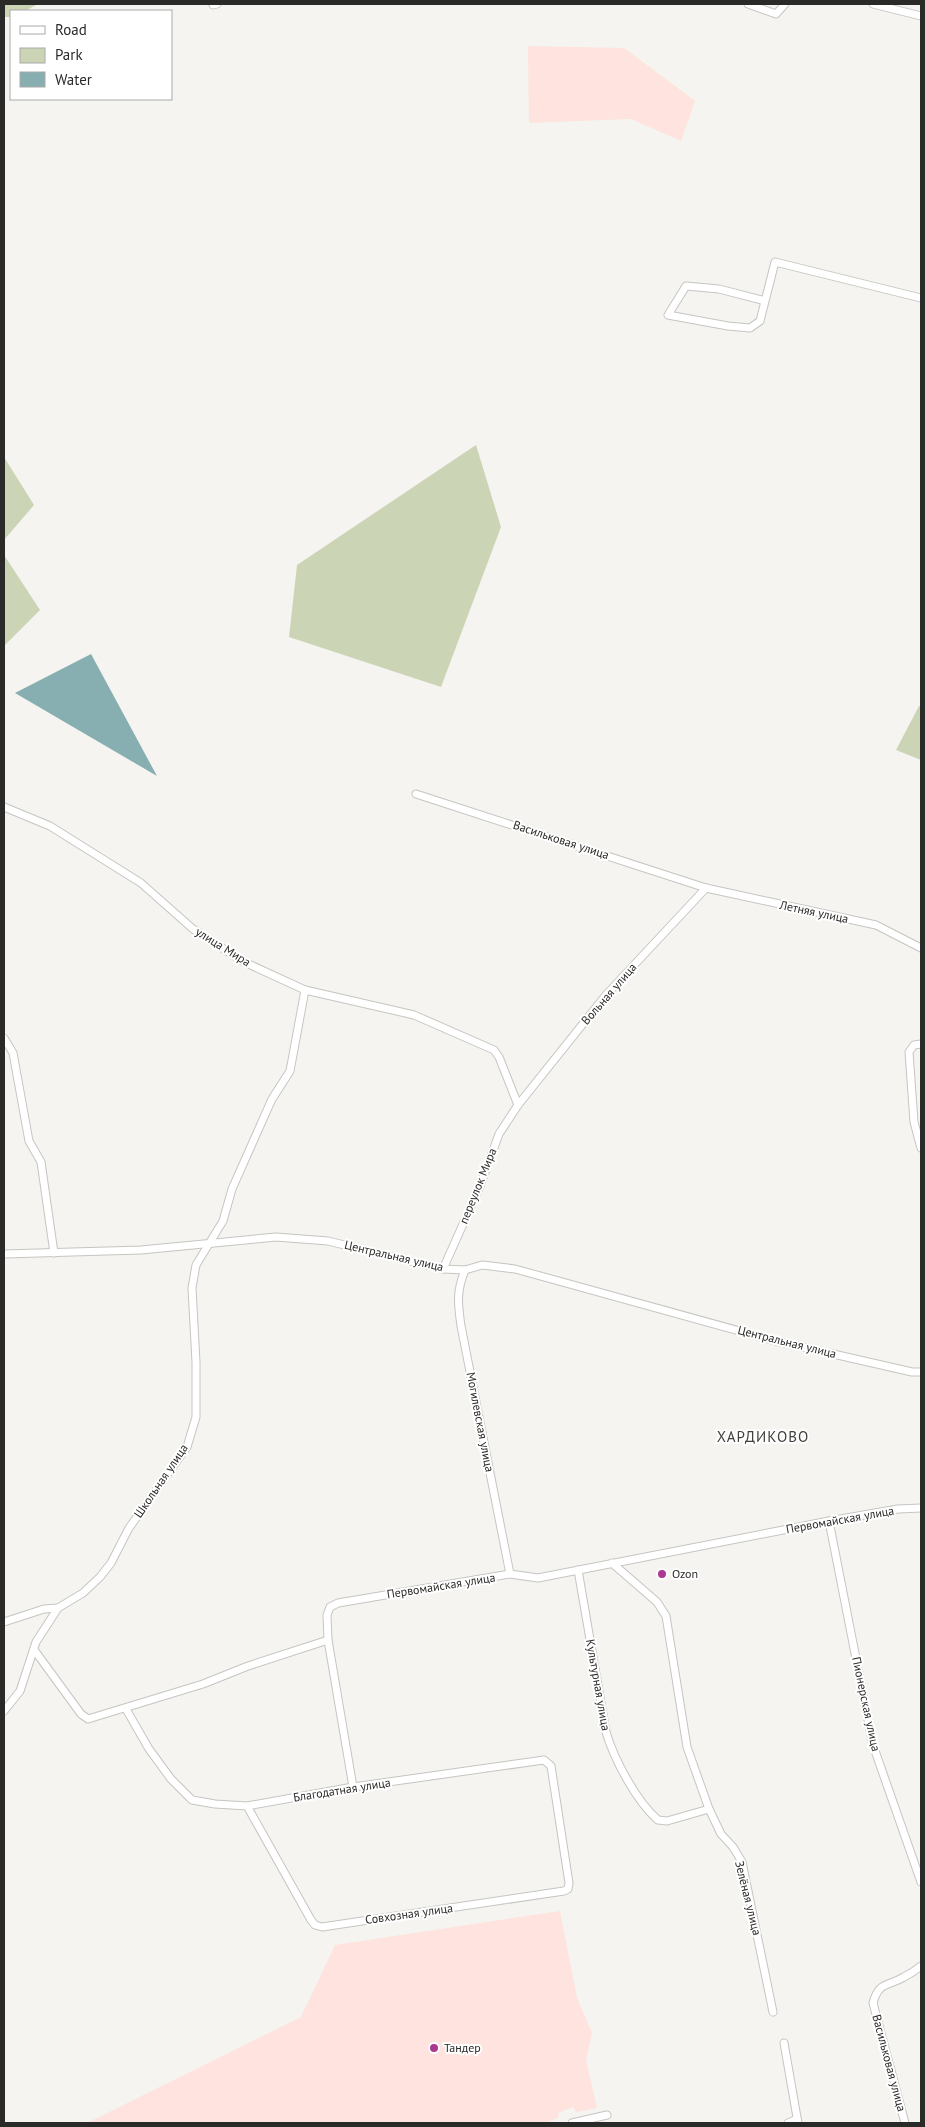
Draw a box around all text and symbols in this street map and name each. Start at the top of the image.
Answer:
legend [10,10,172,100]
text: Road [55,20,87,39]
text: Park [55,45,83,64]
text: Water [55,70,92,89]
street label: Васильковая улица [511,817,611,862]
street label: Летняя улица [777,897,850,926]
street label: улица Мира [193,924,254,969]
street label: Вольная улица [578,960,640,1028]
street label: переулок Мира [456,1146,500,1226]
street label: Центральная улица [343,1237,445,1274]
street label: Центральная улица [736,1322,838,1361]
street label: Могилевская улица [463,1371,498,1473]
district label: ХАРДИКОВО [717,1427,809,1446]
street label: Школьная улица [130,1441,191,1521]
street label: Первомайская улица [785,1503,895,1536]
place label: Ozon [672,1566,698,1581]
marker: Ozon [656,1568,668,1580]
street label: Первомайская улица [386,1570,496,1601]
street label: Культурная улица [583,1638,614,1732]
street label: Пионерская улица [849,1655,884,1753]
street label: Благодатная улица [292,1774,392,1805]
street label: Зелёная улица [732,1859,765,1937]
street label: Совхозная улица [364,1900,454,1927]
street label: Васильковая улица [869,2013,910,2113]
place label: Тандер [444,2040,481,2055]
marker: Тандер [428,2042,440,2054]

